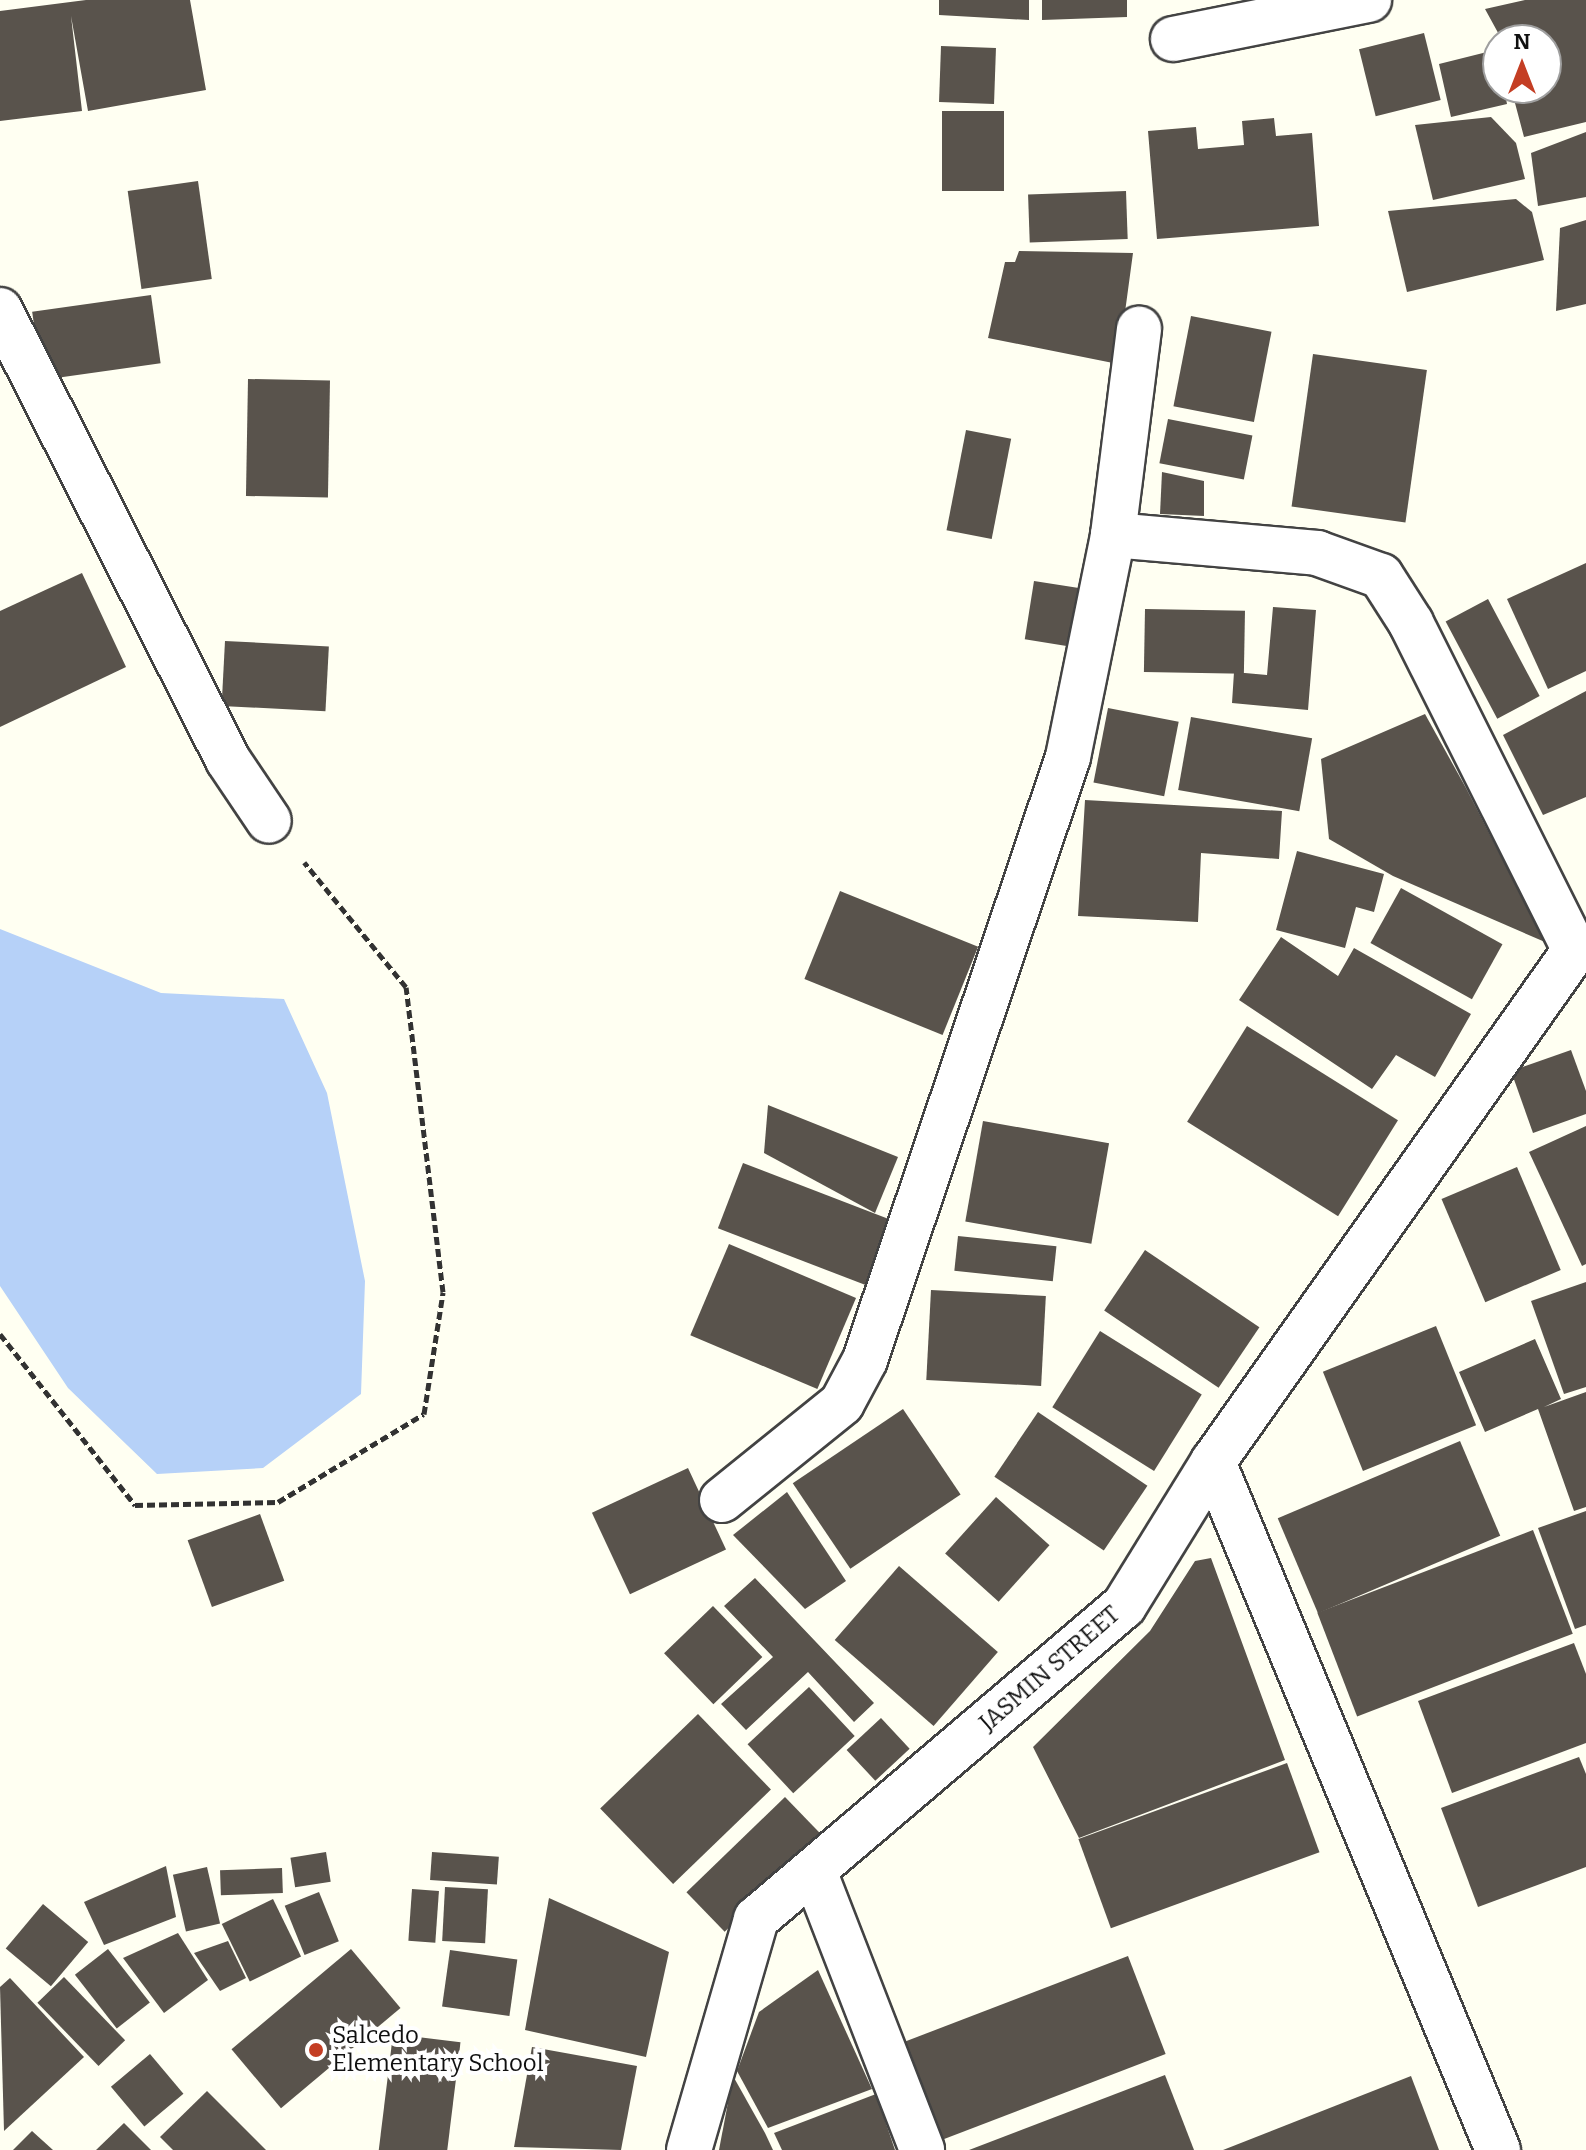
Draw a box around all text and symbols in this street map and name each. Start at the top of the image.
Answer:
north arrow [1482,24,1562,104]
text: N [1514,28,1530,55]
street label: JASMIN STREET [974,1600,1126,1738]
place label: Salcedo Elementary School [332,2022,544,2078]
marker: Salcedo Elementary School [307,2041,325,2059]

